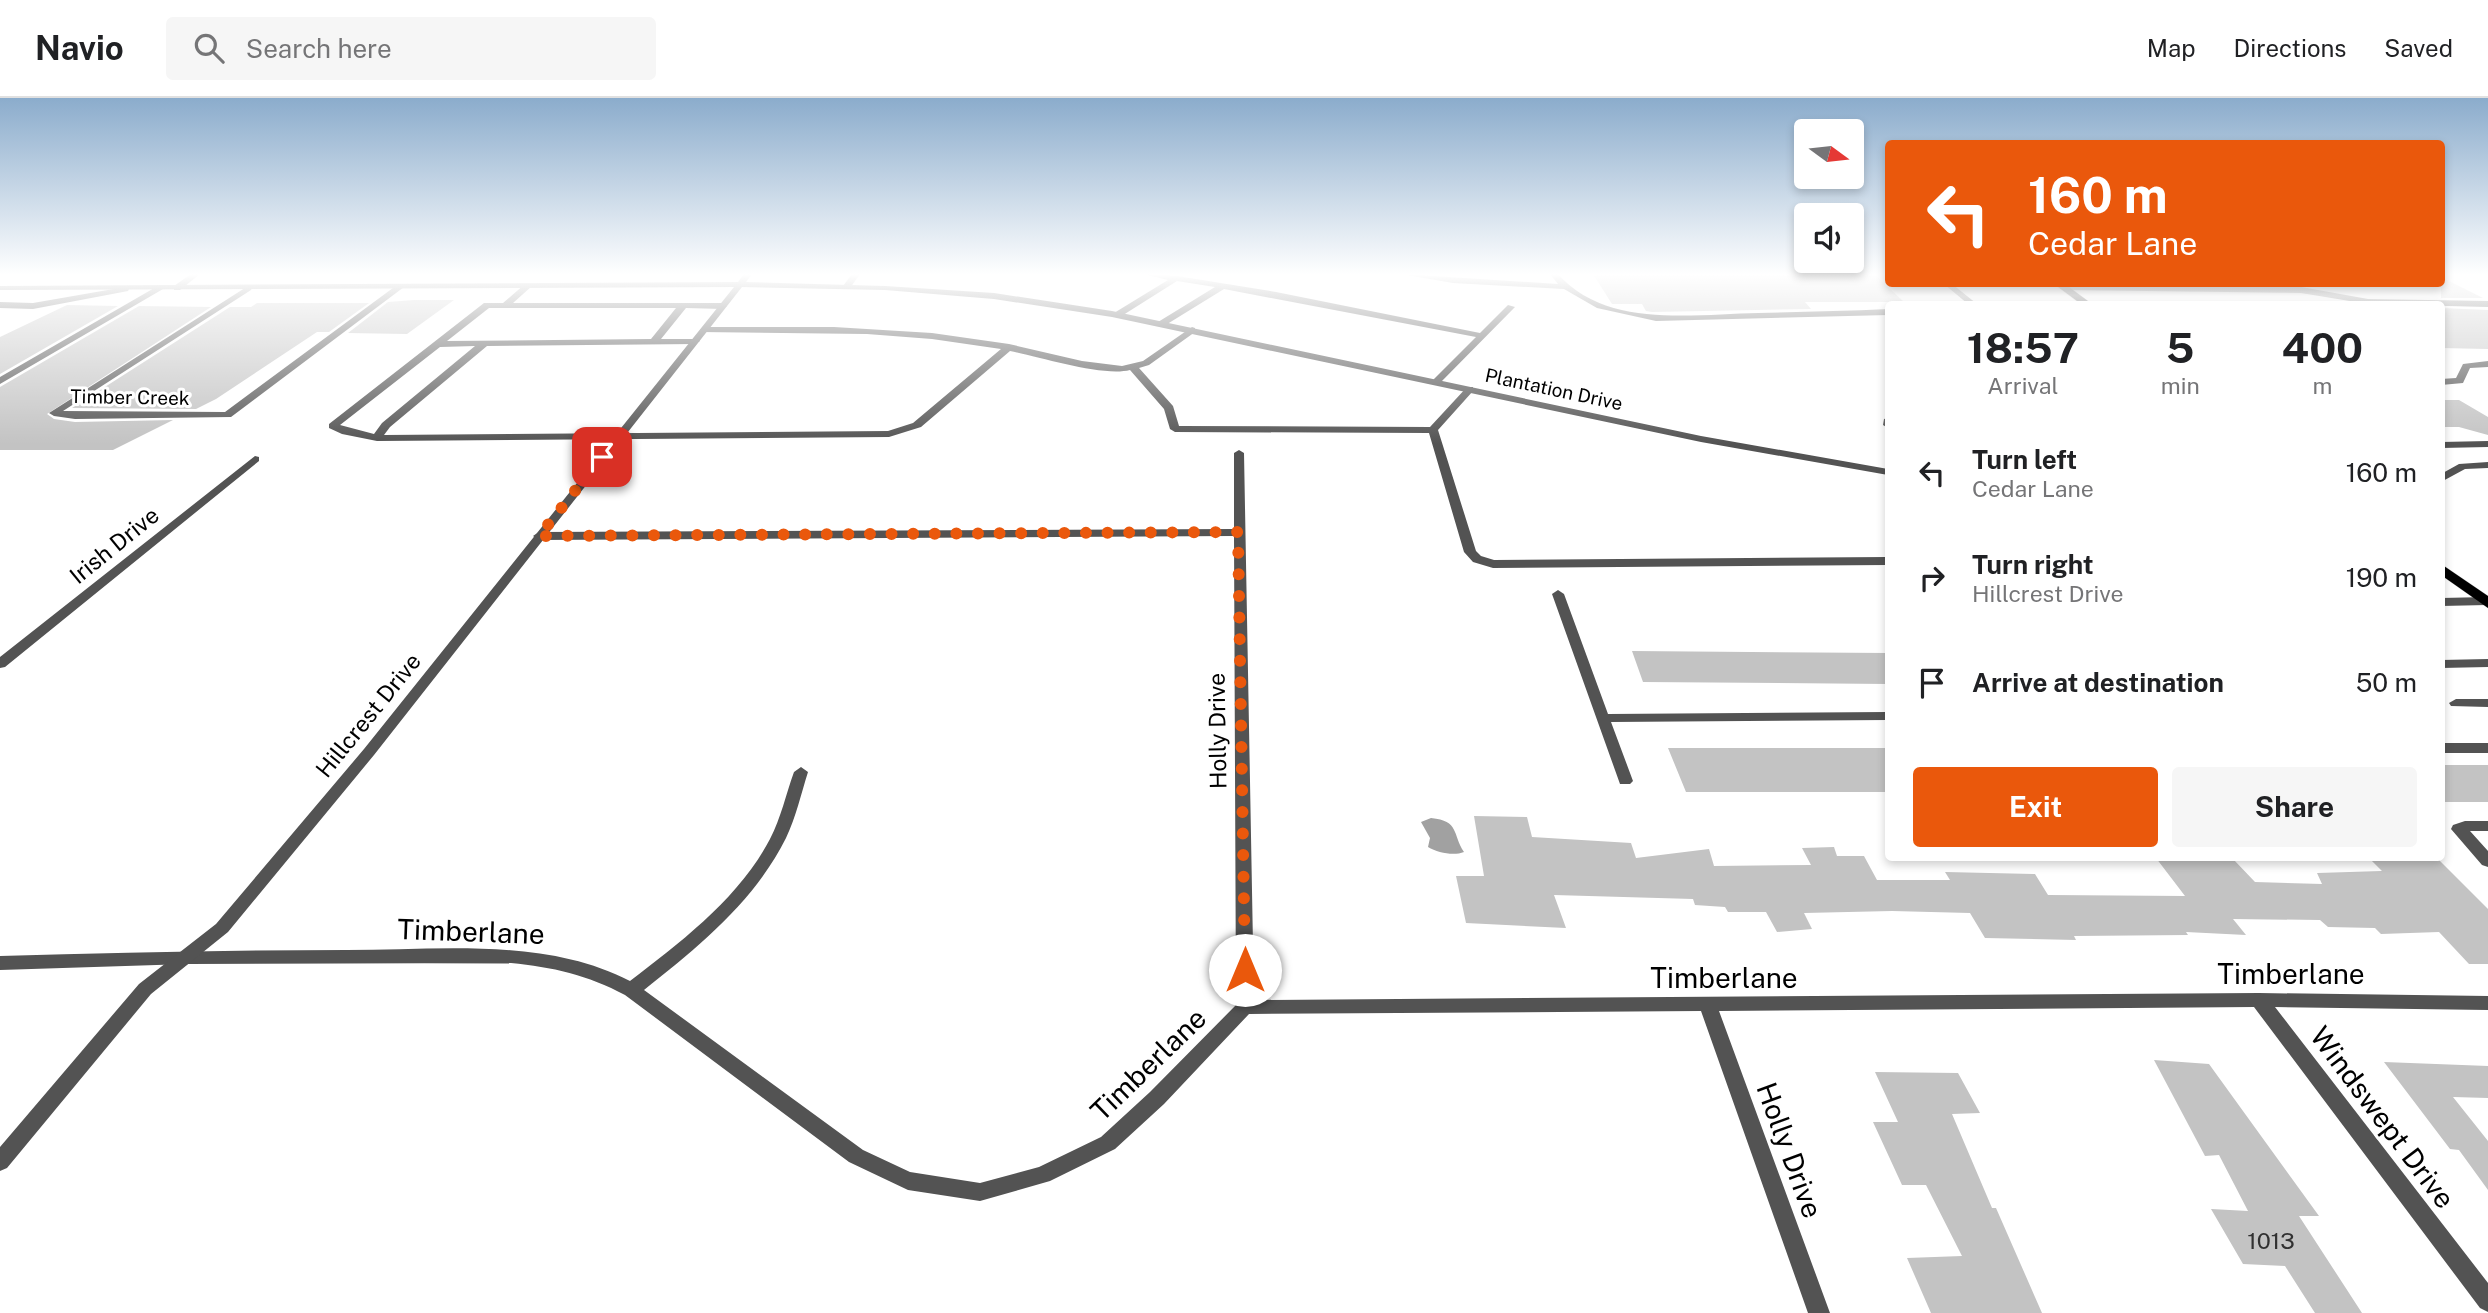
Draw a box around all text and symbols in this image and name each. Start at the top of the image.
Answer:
search box [166,17,656,80]
text: Navio [35,29,124,67]
icon: search [190,29,228,67]
text: Search here [246,33,392,64]
text: Map [2147,34,2196,62]
text: Directions [2234,34,2346,62]
text: Saved [2384,34,2453,62]
north arrow [1794,119,1864,189]
map controls [1794,119,1864,273]
text: 160 m [2028,166,2168,224]
icon: left [1913,168,2004,259]
button: sound [1794,203,1864,273]
text: Cedar Lane [2028,225,2197,262]
text: 18:57 [1967,323,2079,372]
text: 5 [2166,323,2194,372]
text: 400 [2282,323,2363,372]
street label: Plantation Drive [1483,364,1625,414]
text: Arrival [1987,372,2058,399]
text: min [2161,372,2200,399]
text: m [2312,372,2332,399]
street label: Timber Creek [70,385,190,409]
pin [572,427,632,487]
icon: arrive [583,438,621,476]
text: Turn left [1972,444,2077,475]
icon: left [1913,454,1951,492]
text: 160 m [2346,457,2417,488]
text: Cedar Lane [1972,475,2094,502]
street label: Irish Drive [64,501,164,589]
text: Turn right [1972,549,2094,580]
icon: right [1913,559,1951,597]
text: 190 m [2346,562,2417,593]
text: Hillcrest Drive [1972,580,2124,607]
street label: Hillcrest Drive [310,648,426,782]
icon: arrive [1913,664,1951,702]
text: Arrive at destination [1972,667,2224,698]
text: 50 m [2356,667,2417,698]
street label: Holly Drive [1202,673,1232,789]
button: Exit [1913,767,2158,847]
button: Share [2172,767,2417,847]
street label: Timberlane [397,912,545,950]
position arrow [1208,933,1282,1007]
street label: Timberlane [2217,957,2365,990]
street label: Timberlane [1650,961,1798,994]
street label: Timberlane [1084,1001,1212,1127]
street label: Windswept Drive [2304,1020,2462,1214]
street label: Holly Drive [1750,1078,1830,1222]
house number: 1013 [2247,1227,2295,1254]

